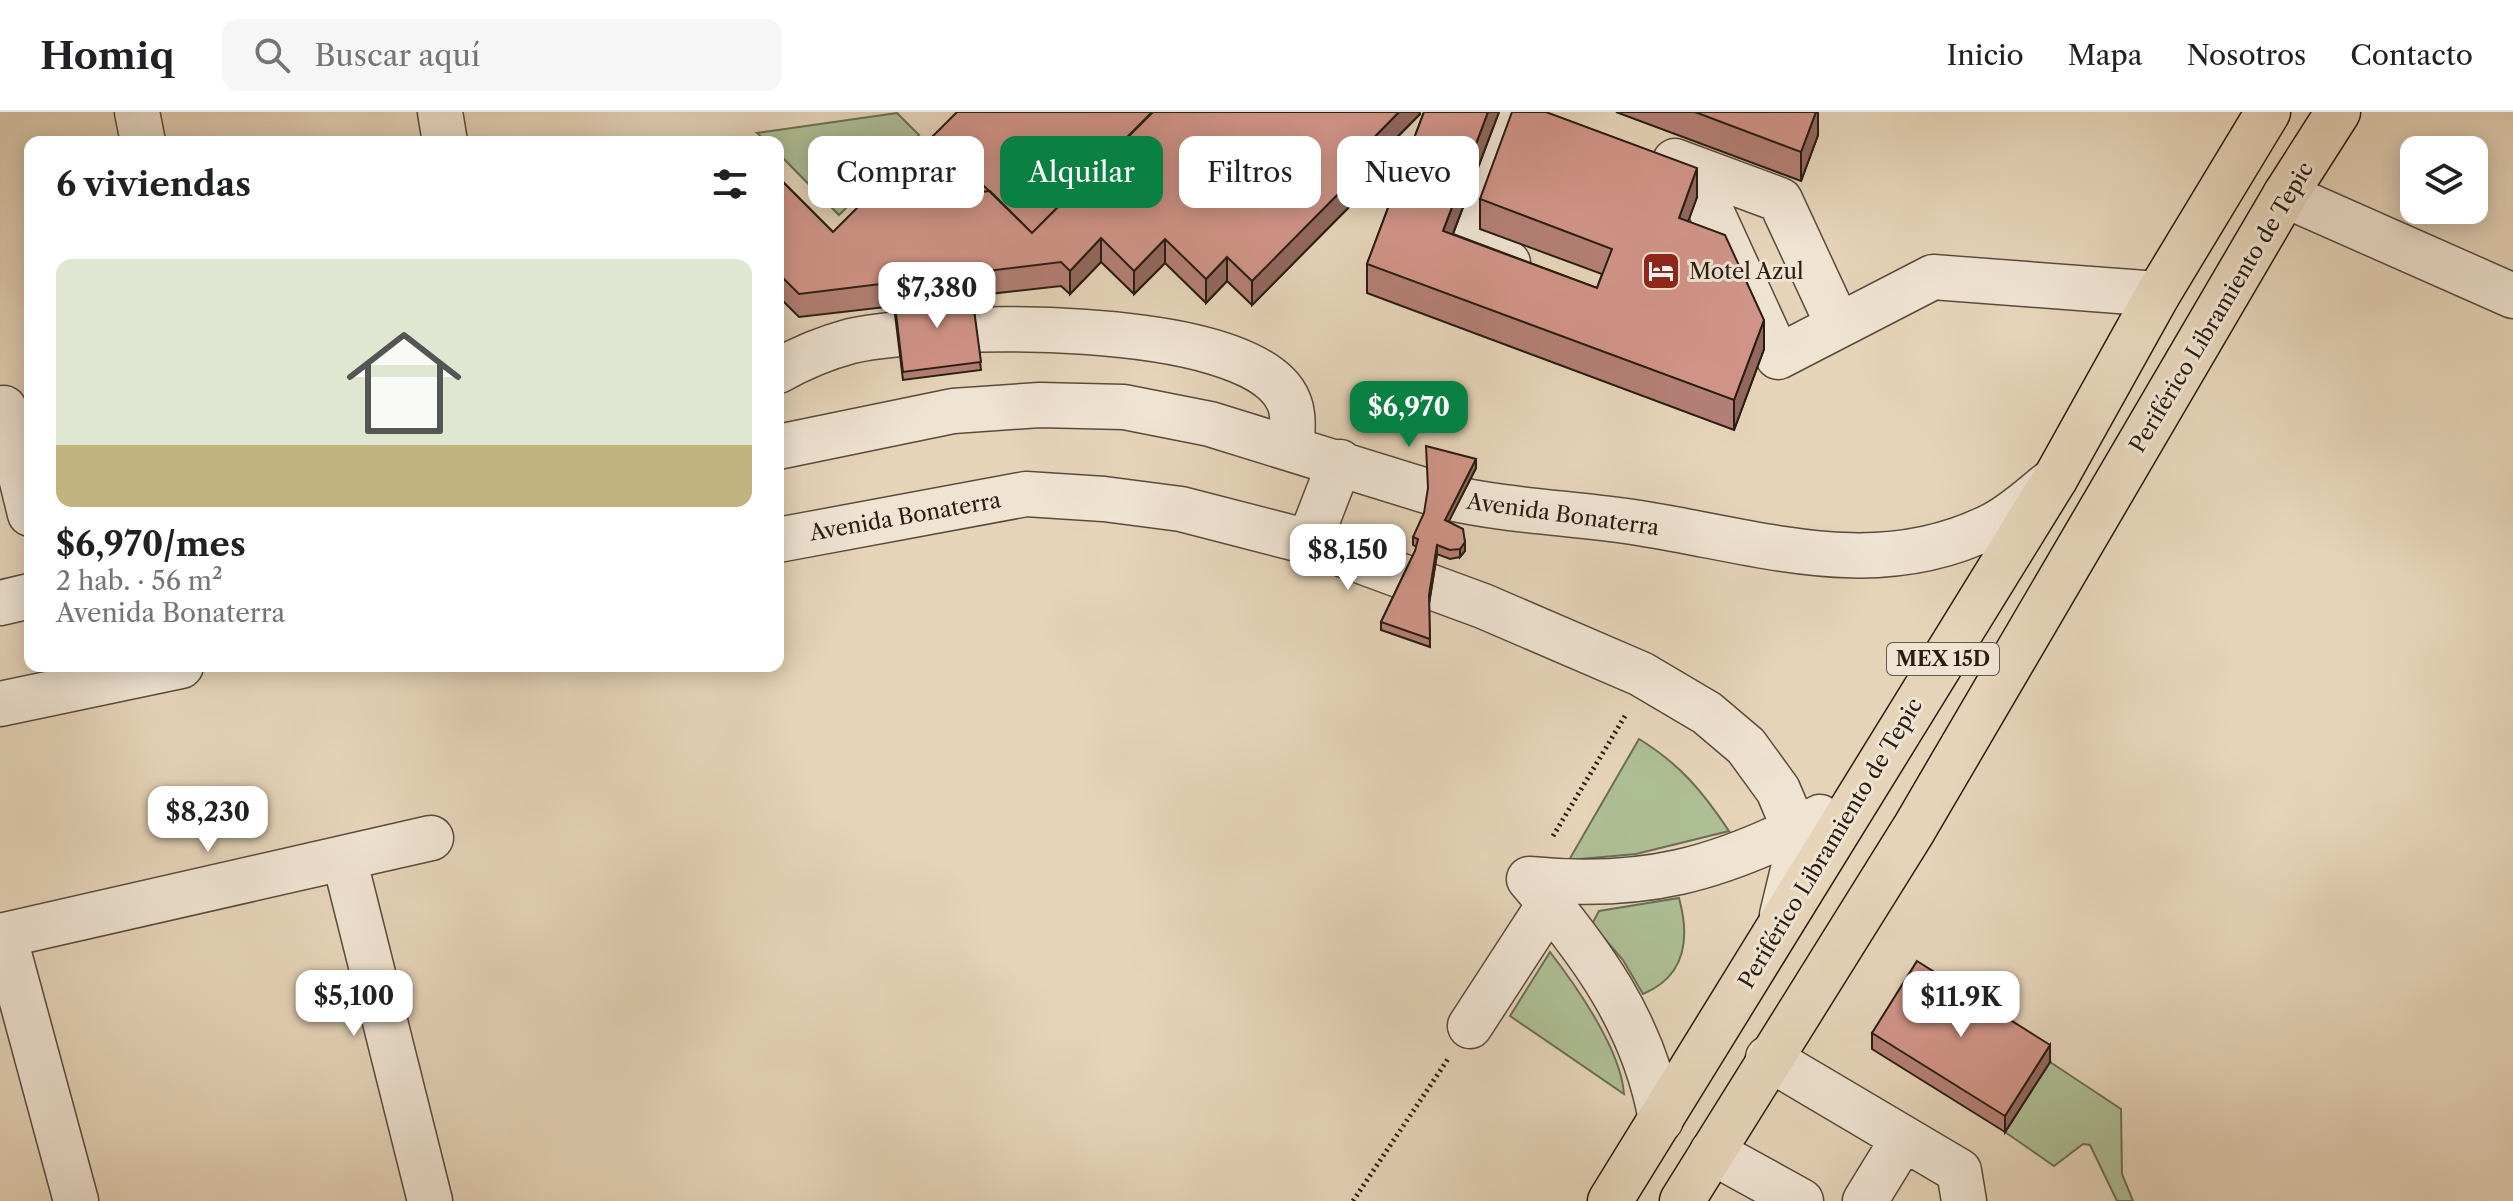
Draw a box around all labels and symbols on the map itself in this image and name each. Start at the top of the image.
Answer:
street label: Periférico Libramiento de Tepic [2124,157,2319,457]
hotel icon: Motel Azul [1640,250,1682,292]
place label: Motel Azul [1689,258,1804,285]
pin: $7,380 [872,262,1002,330]
pin: $6,970 [1344,381,1474,449]
street label: Avenida Bonaterra [806,486,1003,547]
street label: Avenida Bonaterra [1464,487,1661,541]
pin: $8,150 [1283,524,1413,592]
road number: MEX 15D [1887,643,1999,675]
street label: Periférico Libramiento de Tepic [1733,693,1928,993]
pin: $8,230 [143,786,273,854]
pin: $5,100 [289,970,419,1038]
pin: $11.9K [1896,971,2026,1039]

